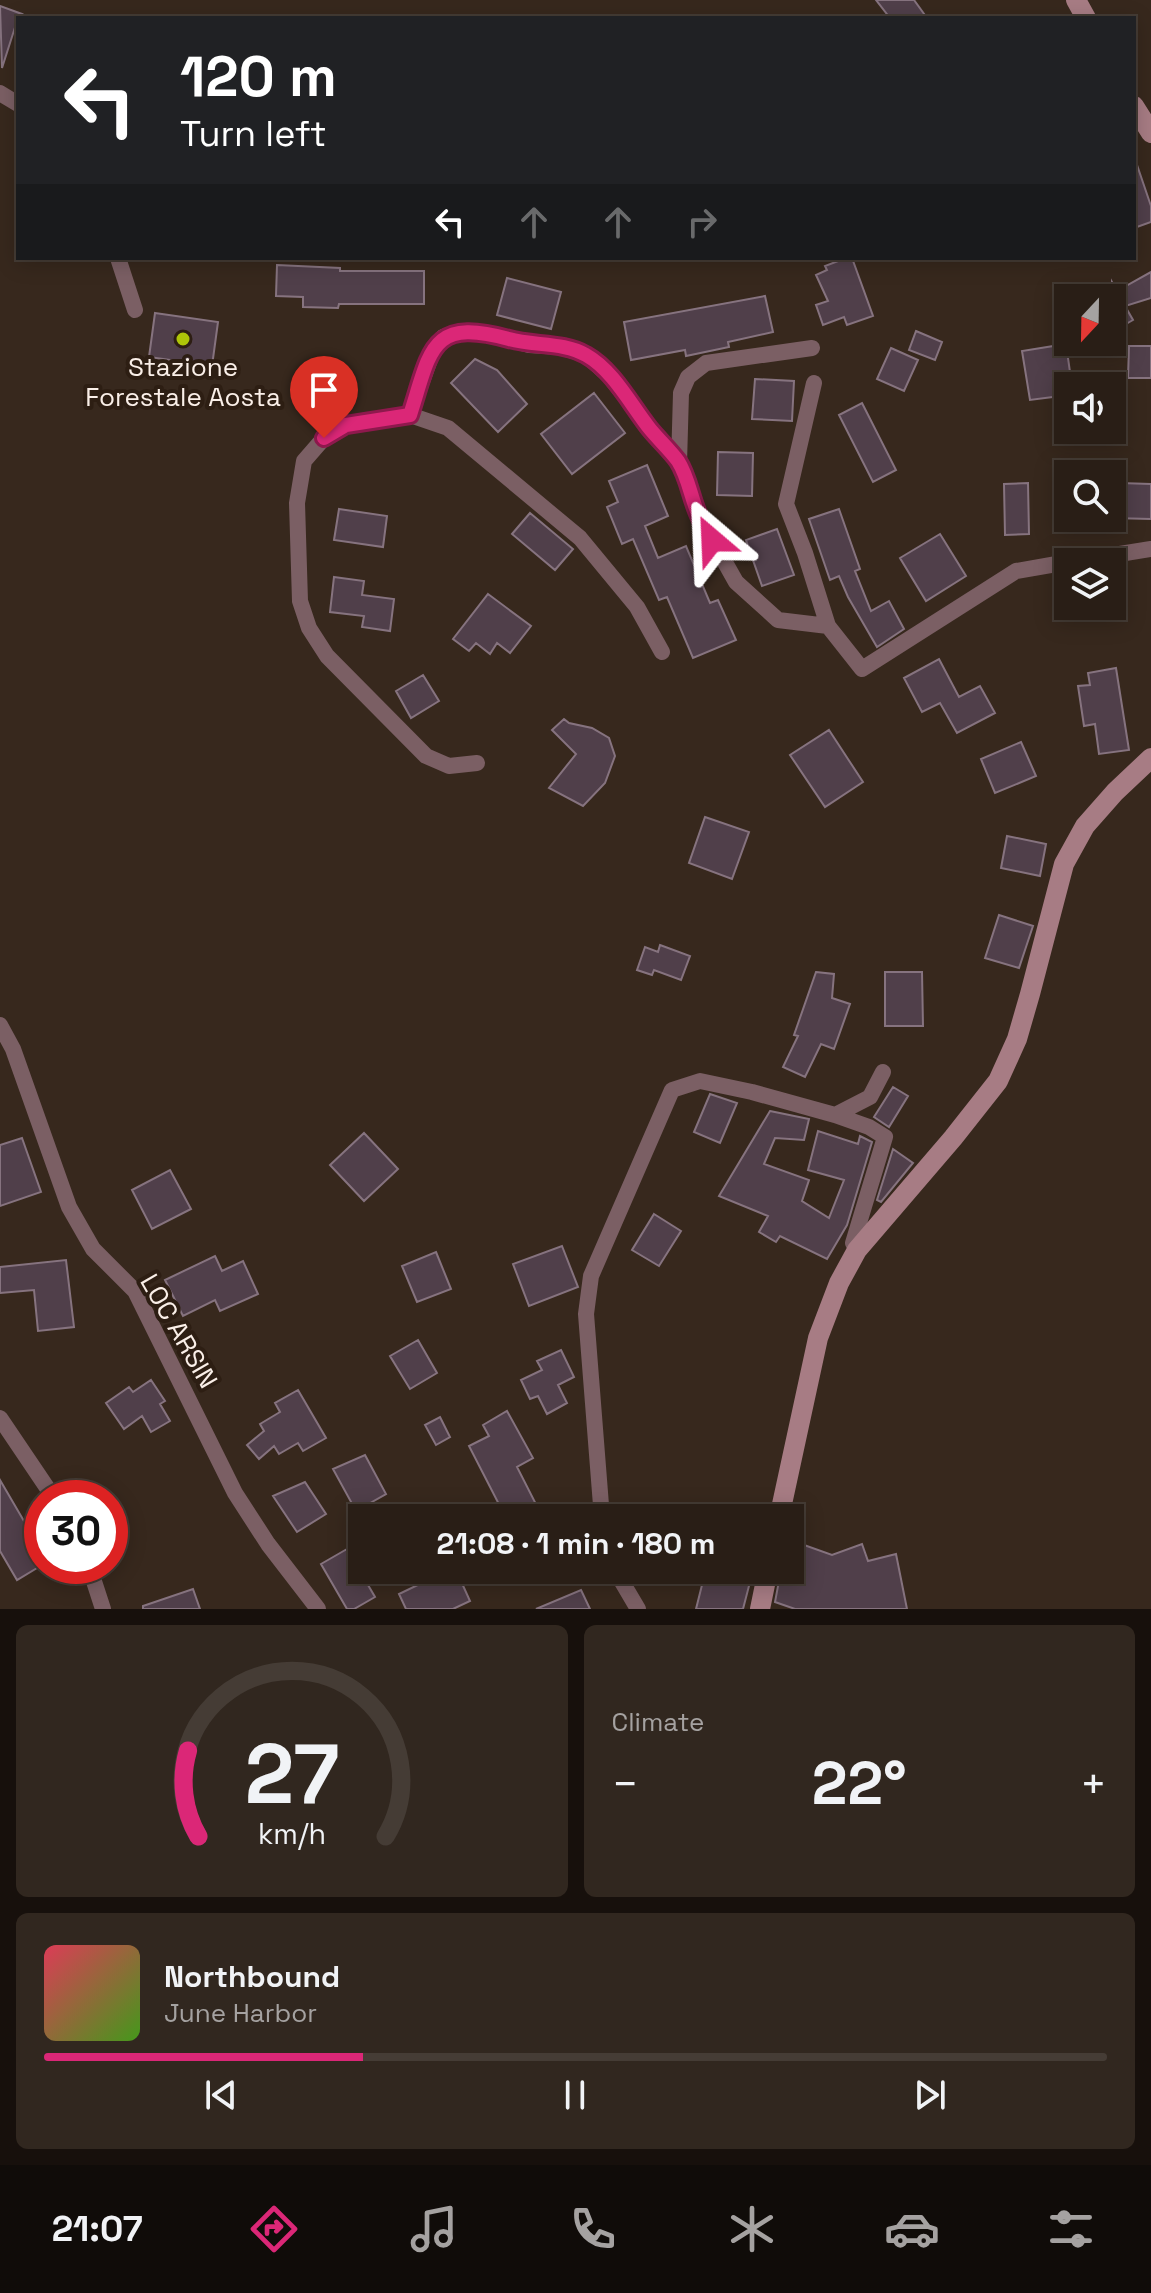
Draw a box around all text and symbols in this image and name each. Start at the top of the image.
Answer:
text: 120 m [180,41,337,112]
icon: left [48,48,152,152]
text: Turn left [180,111,327,157]
icon: left [428,200,472,244]
icon: ahead [512,200,556,244]
icon: ahead [596,200,640,244]
icon: right [680,200,724,244]
north arrow [1054,284,1126,356]
map controls [1054,284,1126,620]
marker: Stazione Forestale Aosta [174,330,192,348]
place label: Stazione Forestale Aosta [85,350,281,414]
pin [290,356,358,438]
icon: arrive [302,368,346,412]
button: sound [1054,372,1126,444]
button: search [1054,460,1126,532]
position arrow [670,498,754,582]
button: layers [1054,548,1126,620]
street label: LOC ARSIN [133,1268,225,1394]
speed limit sign: 30 [24,1480,128,1584]
text: 21:08 · 1 min · 180 m [437,1524,715,1563]
text: Climate [612,1705,704,1739]
text: 27 [244,1721,339,1827]
text: 22° [812,1745,907,1822]
text: − [612,1756,639,1812]
text: + [1080,1756,1107,1812]
text: km/h [258,1816,326,1852]
text: Northbound [164,1957,340,1996]
text: June Harbor [164,1996,317,2030]
icon: previous [199,2073,243,2117]
icon: pause [553,2073,597,2117]
icon: next [908,2073,952,2117]
icon: directions [246,2201,302,2257]
icon: music [406,2201,462,2257]
icon: phone [565,2201,621,2257]
icon: climate [724,2201,780,2257]
icon: car [884,2201,940,2257]
icon: filters [1043,2201,1099,2257]
text: 21:07 [52,2206,143,2252]

